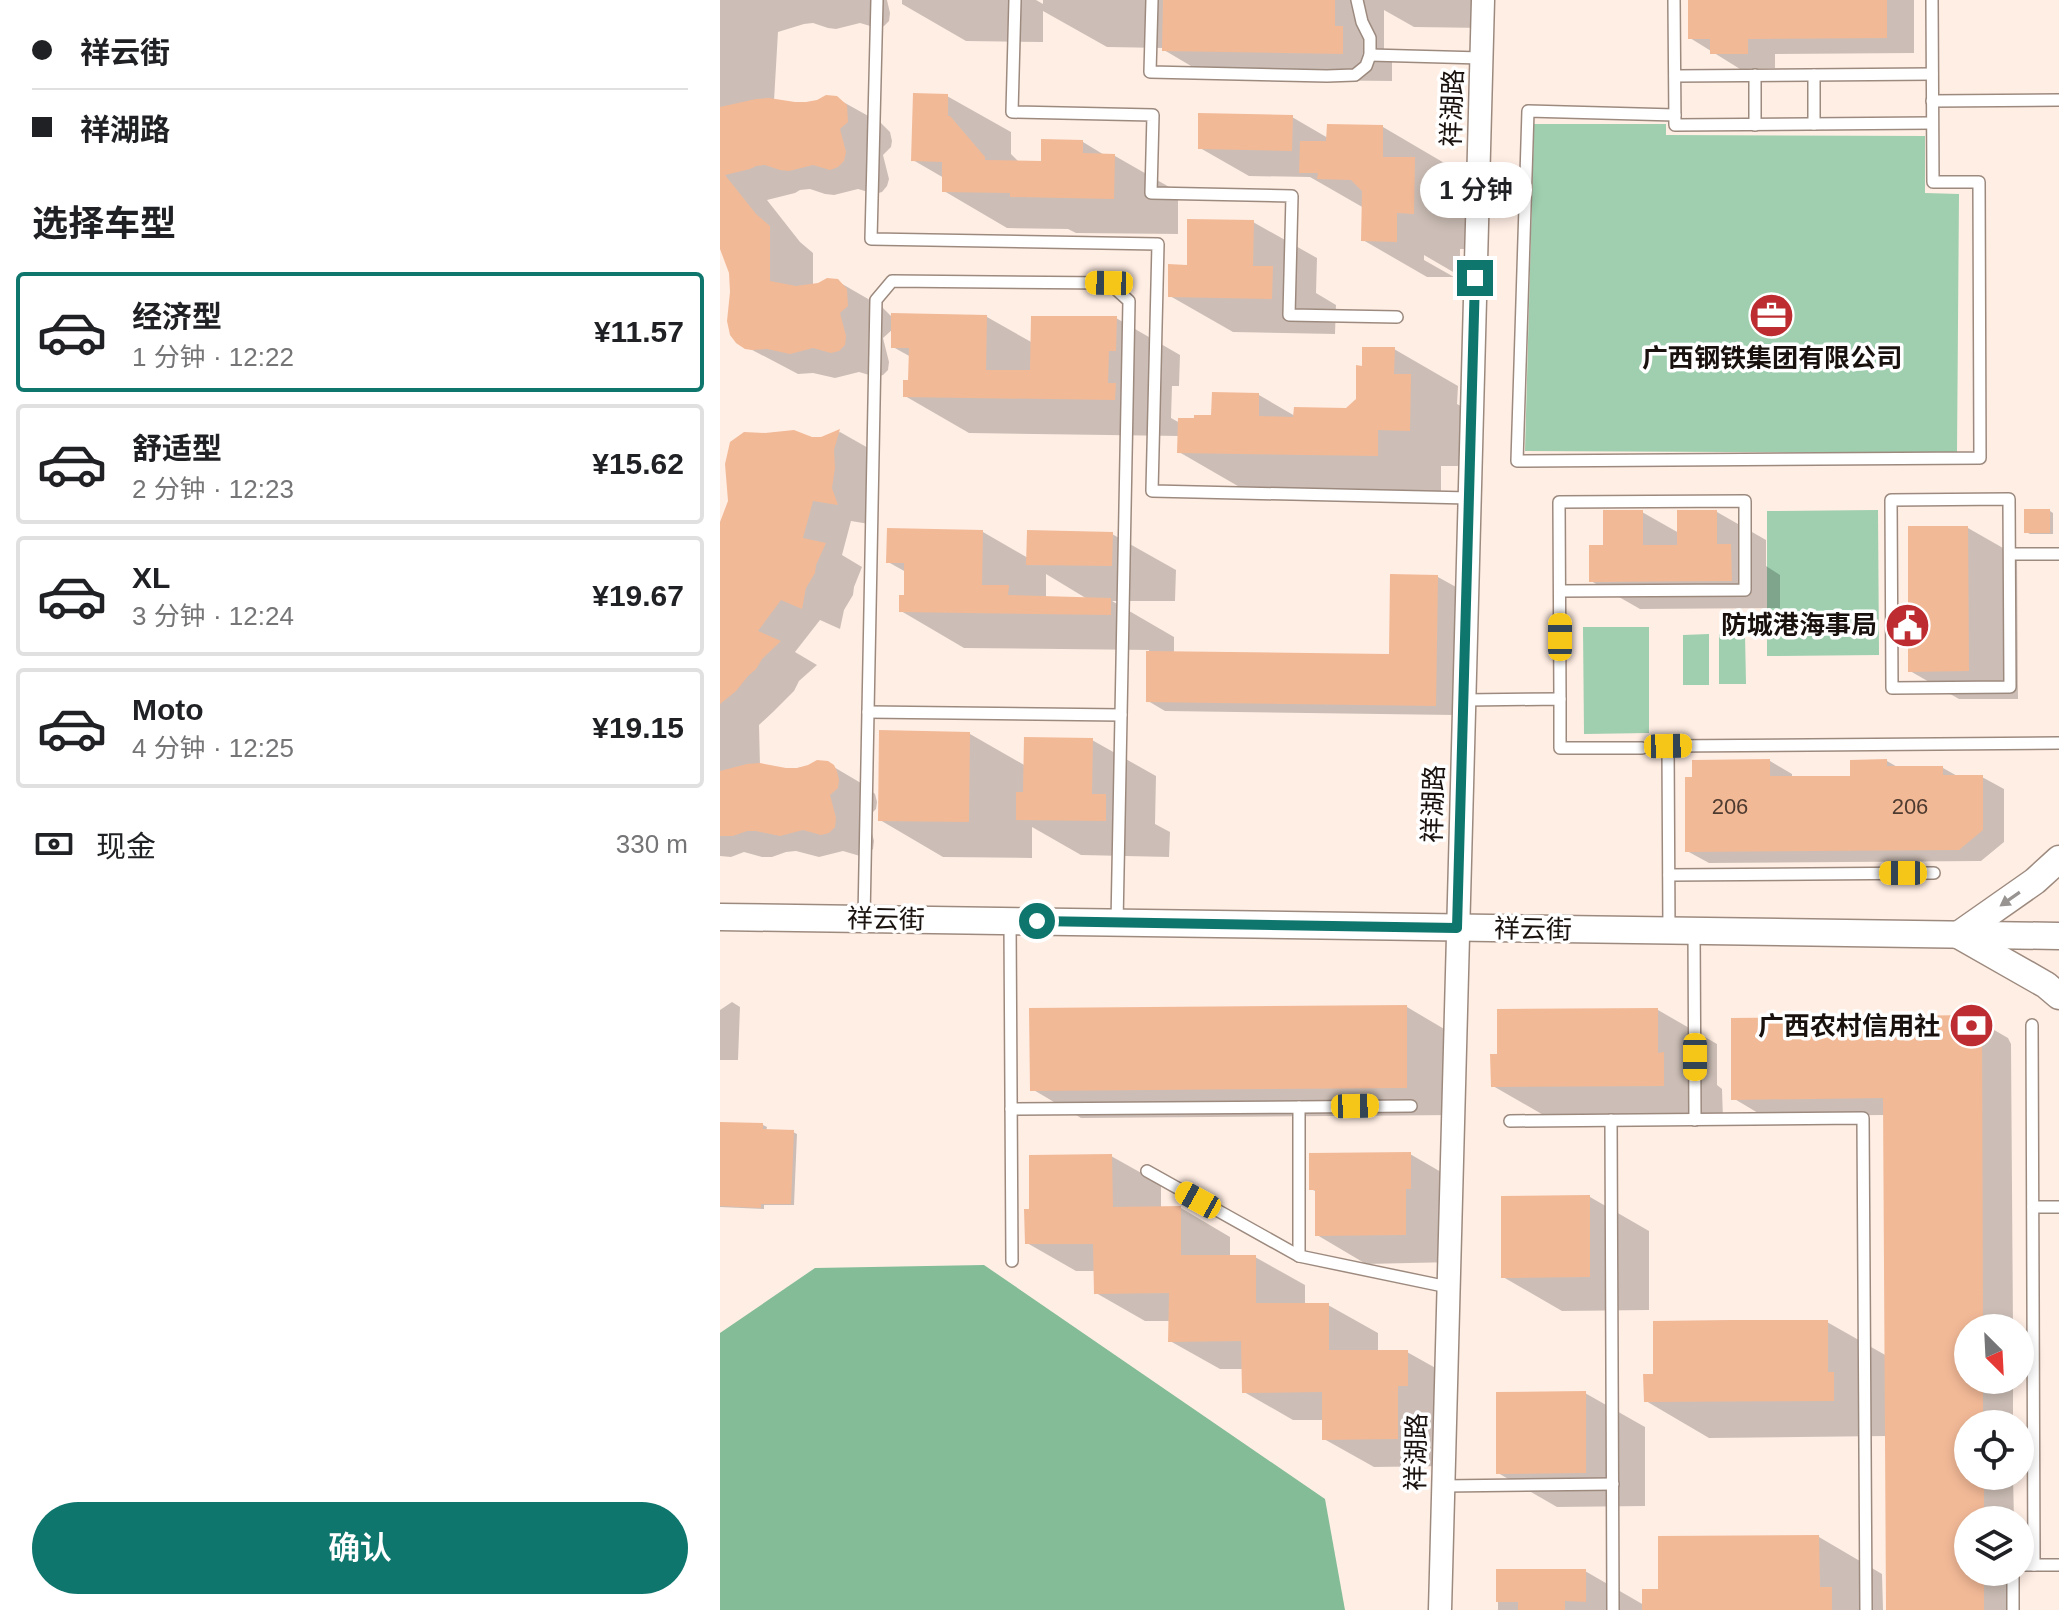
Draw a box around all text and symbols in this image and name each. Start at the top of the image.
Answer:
text: 祥云街 [80,36,170,69]
street label: 祥湖路 [1436,68,1468,148]
text: 祥湖路 [80,113,170,146]
callout: 1 分钟 [1419,162,1531,218]
text: 1 分钟 [1439,175,1513,205]
text: 选择车型 [32,203,176,244]
route end [1457,260,1493,296]
car [1085,271,1133,295]
office icon: 广西钢铁集团有限公司 [1748,291,1796,339]
icon: car [36,296,108,368]
text: 经济型 [132,300,222,333]
text: ¥11.57 [594,315,684,348]
text: 1 分钟 · 12:22 [132,342,294,372]
place label: 广西钢铁集团有限公司 [1642,343,1902,373]
icon: car [36,428,108,500]
text: 舒适型 [132,432,222,465]
text: ¥15.62 [592,447,684,480]
text: 2 分钟 · 12:23 [132,474,294,504]
icon: car [36,560,108,632]
text: XL [132,561,170,594]
text: ¥19.67 [592,579,684,612]
text: 3 分钟 · 12:24 [132,601,294,631]
public building icon: 防城港海事局 [1884,601,1932,649]
place label: 防城港海事局 [1721,610,1877,640]
car [1548,613,1572,661]
icon: car [36,692,108,764]
text: Moto [132,693,204,726]
text: ¥19.15 [592,711,684,744]
text: 4 分钟 · 12:25 [132,733,294,763]
car [1644,734,1692,758]
street label: 祥湖路 [1417,764,1449,844]
house number: 206 [1712,794,1748,819]
house number: 206 [1892,794,1928,819]
icon: cash [32,822,76,866]
text: 330 m [616,829,688,859]
text: 现金 [96,830,156,863]
car [1879,861,1927,885]
one-way arrow [1999,891,2020,906]
street label: 祥云街 [847,903,925,935]
route start [1019,903,1055,939]
street label: 祥云街 [1494,913,1572,945]
bank icon: 广西农村信用社 [1947,1002,1995,1050]
place label: 广西农村信用社 [1758,1011,1940,1041]
car [1683,1033,1707,1081]
car [1331,1094,1379,1118]
car [1171,1178,1225,1222]
north arrow [1954,1314,2034,1394]
map controls [1954,1314,2034,1586]
button: locate [1954,1410,2034,1490]
street label: 祥湖路 [1400,1413,1432,1491]
button: 确认 [32,1502,688,1594]
button: layers [1954,1506,2034,1586]

